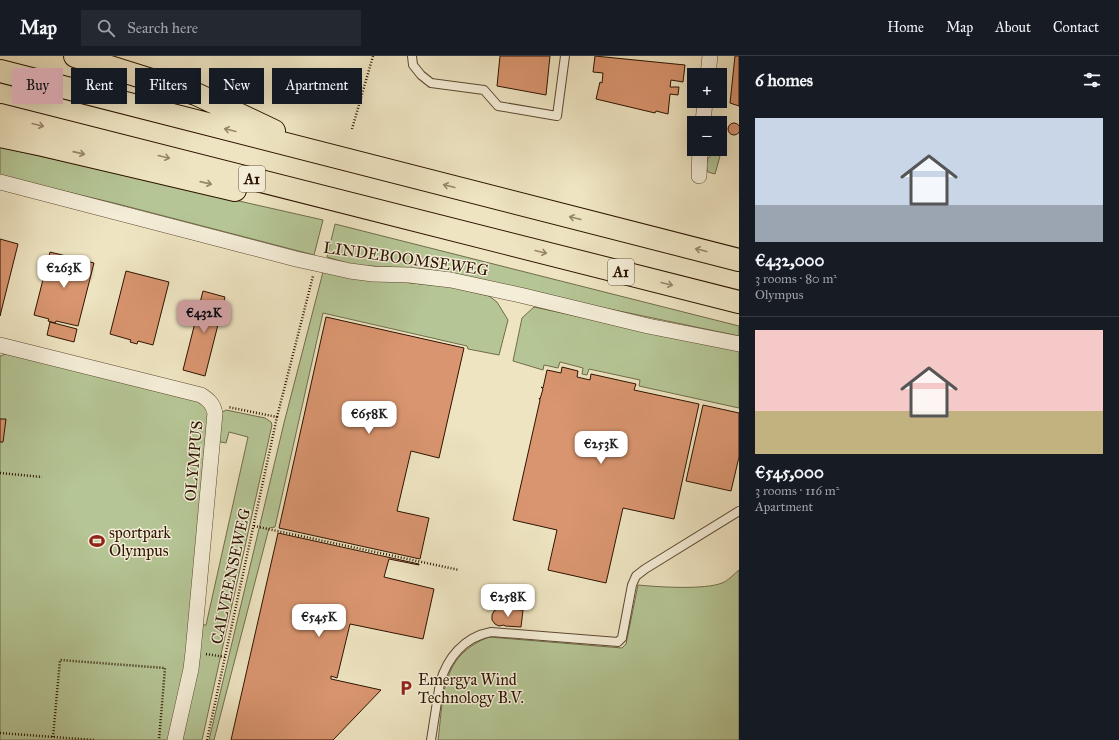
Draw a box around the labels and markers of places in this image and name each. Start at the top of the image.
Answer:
pin: €263K [36,255,92,289]
pin: €432K [176,300,232,334]
pin: €658K [341,401,397,435]
pin: €253K [573,431,629,465]
place label: sportpark Olympus [109,523,171,560]
sports icon: sportpark Olympus [88,532,106,550]
pin: €258K [480,584,536,618]
pin: €545K [291,604,347,638]
place label: Emergya Wind Technology B.V. [418,670,524,708]
parking icon: Emergya Wind Technology B.V. [397,679,415,697]

